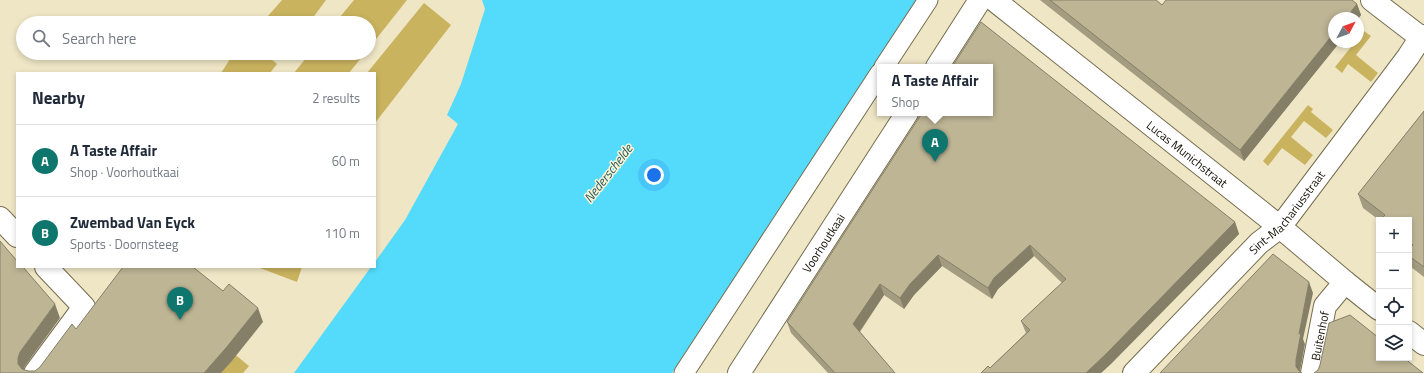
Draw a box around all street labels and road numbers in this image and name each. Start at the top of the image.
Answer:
street label: Lucas Munichstraat [1143,115,1233,192]
street label: Sint-Machariusstraat [1244,166,1330,258]
street label: Voorhoutkaai [797,209,849,276]
street label: Buitenhof [1305,309,1333,362]

